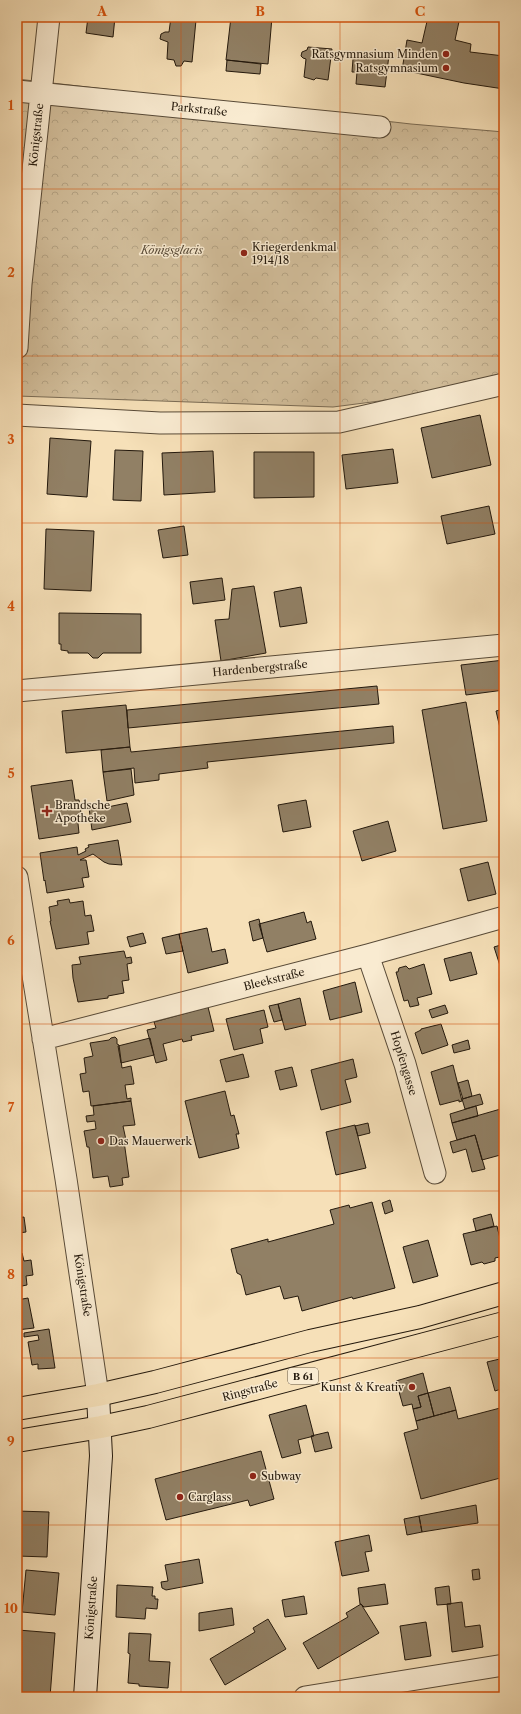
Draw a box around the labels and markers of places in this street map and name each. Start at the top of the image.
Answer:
place label: Ratsgymnasium Minden [311,47,438,61]
marker: Ratsgymnasium Minden [441,49,451,59]
place label: Ratsgymnasium [355,61,439,75]
marker: Ratsgymnasium [441,63,451,73]
place label: Kriegerdenkmal 1914/18 [252,240,337,267]
marker: Kriegerdenkmal 1914/18 [239,248,249,258]
place label: Brandsche Apotheke [54,798,110,825]
marker: Brandsche Apotheke [42,806,52,816]
place label: Das Mauerwerk [109,1134,192,1148]
marker: Das Mauerwerk [96,1136,106,1146]
place label: Kunst & Kreativ [320,1380,405,1394]
marker: Kunst & Kreativ [407,1382,417,1392]
place label: Subway [261,1469,302,1483]
marker: Subway [248,1471,258,1481]
place label: Carglass [188,1490,232,1504]
marker: Carglass [175,1492,185,1502]

